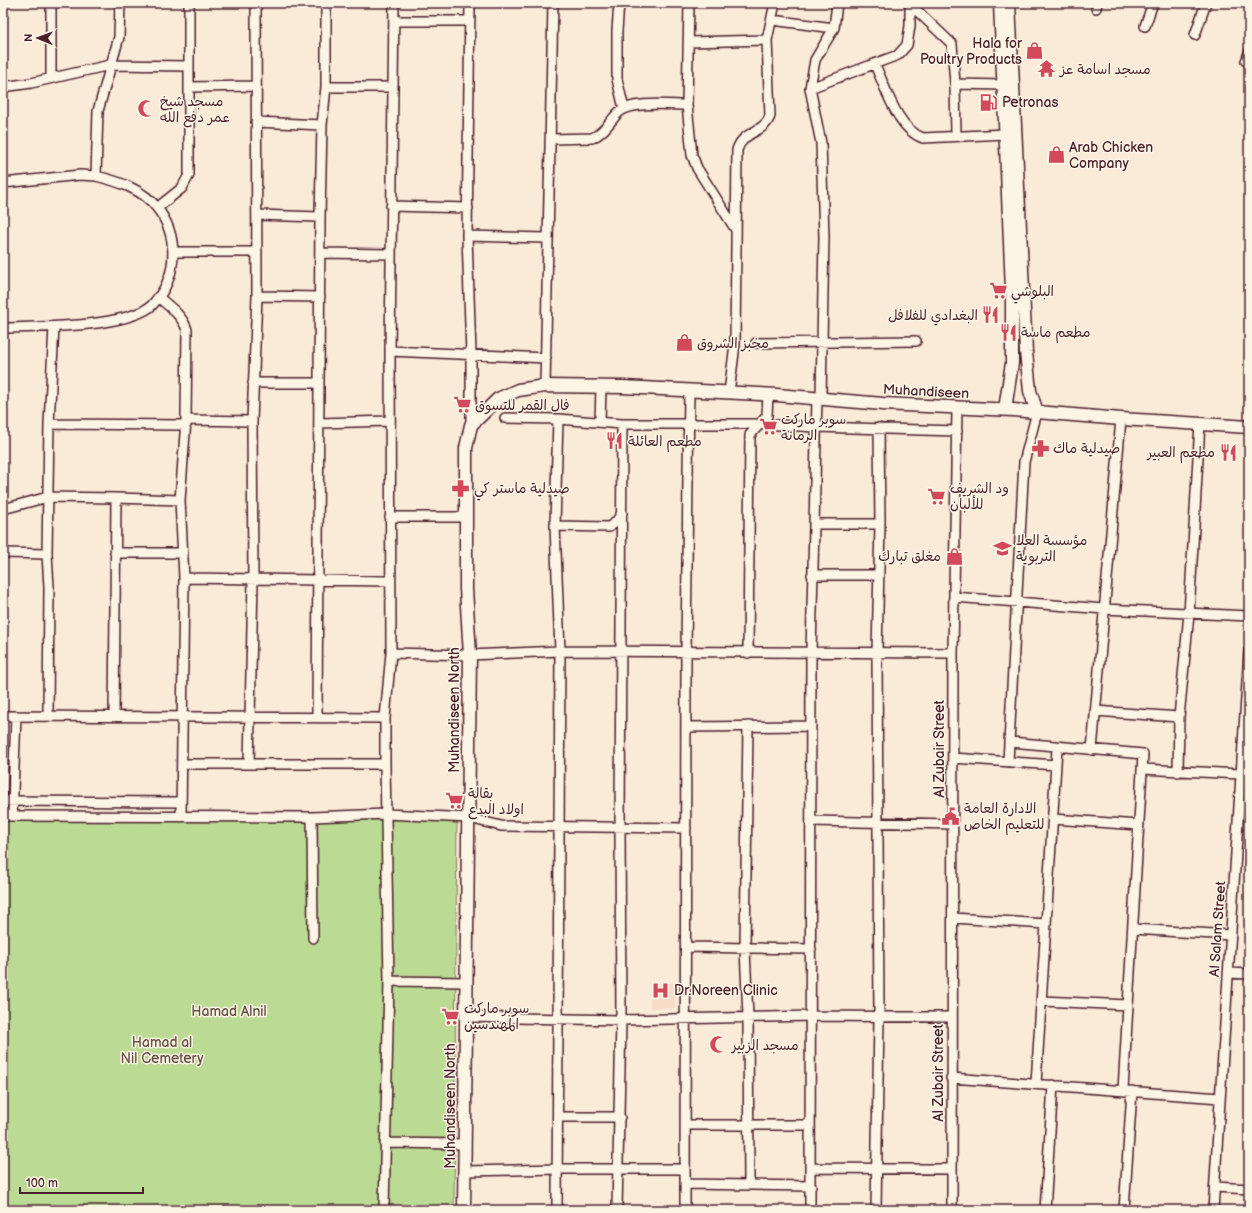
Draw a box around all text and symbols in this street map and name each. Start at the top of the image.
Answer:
north arrow [18,18,58,58]
text: N [22,34,35,42]
place label: Hala for Poultry Products [920,35,1023,68]
shop icon: Hala for Poultry Products [1025,41,1045,61]
temple icon: مسجد اسامة عز [1037,59,1057,79]
place label: مسجد اسامة عز [1059,61,1151,78]
fuel station icon: Petronas [979,92,999,112]
place label: مسجد شيخ عمر دفع الله [160,93,230,128]
place label: Petronas [1002,94,1058,111]
mosque icon: مسجد شيخ عمر دفع الله [137,99,157,119]
place label: Arab Chicken Company [1069,139,1153,172]
shop icon: Arab Chicken Company [1046,145,1066,165]
supermarket icon: البلوشي [988,281,1008,301]
place label: البلوشي [1011,283,1054,304]
restaurant icon: البغدادي للفلافل [981,305,1001,325]
place label: البغدادي للفلافل [888,307,978,326]
restaurant icon: مطعم ماسة [998,322,1018,342]
place label: مطعم ماسة [1021,324,1091,343]
shop icon: مخبز الشروق [674,333,694,353]
place label: مخبز الشروق [697,335,769,352]
street label: Muhandiseen [883,381,970,402]
supermarket icon: فال القمر للتسوق [452,395,472,415]
place label: فال القمر للتسوق [475,397,570,415]
place label: سوبر ماركت الرمانة [781,411,846,444]
supermarket icon: سوبر ماركت الرمانة [758,417,778,437]
restaurant icon: مطعم العائلة [605,431,625,451]
place label: مطعم العائلة [628,433,702,452]
pharmacy icon: صيدلية ماك [1030,438,1050,458]
place label: صيدلية ماك [1053,440,1120,457]
restaurant icon: مطعم العبير [1218,442,1238,462]
place label: مطعم العبير [1146,444,1215,463]
pharmacy icon: صيدلية ماستر كي [451,478,471,498]
place label: صيدلية ماستر كي [474,480,570,501]
place label: ود الشريف للألبان [950,480,1009,513]
supermarket icon: ود الشريف للألبان [927,486,947,506]
place label: مؤسسة العلا التربوية [1016,532,1088,566]
school or university icon: مؤسسة العلا التربوية [993,538,1013,558]
shop icon: مغلق تبارك [944,546,964,566]
place label: مغلق تبارك [878,548,941,565]
street label: Muhandiseen North [446,647,463,773]
street label: Al Zubair Street [931,699,948,798]
place label: بقالة اولاد البدع [468,785,524,820]
supermarket icon: بقالة اولاد البدع [445,791,465,811]
place label: الادارة العامة للتعليم الخاص [964,800,1044,835]
public building icon: الادارة العامة للتعليم الخاص [941,806,961,826]
street label: Al Salam Street [1206,880,1229,978]
hospital icon: Dr.Noreen Clinic [651,980,671,1000]
place label: Dr.Noreen Clinic [674,982,778,999]
place label: سوبر ماركت المهندسين [464,1000,529,1033]
park label: Hamad Alnil [191,1003,267,1020]
supermarket icon: سوبر ماركت المهندسين [441,1006,461,1026]
street label: Al Zubair Street [930,1023,947,1122]
park label: Hamad al Nil Cemetery [120,1034,204,1067]
mosque icon: مسجد الزبير [709,1035,729,1055]
place label: مسجد الزبير [731,1037,799,1054]
street label: Muhandiseen North [442,1043,459,1169]
scale bar [20,1169,143,1195]
text: 100 m [26,1176,58,1191]

